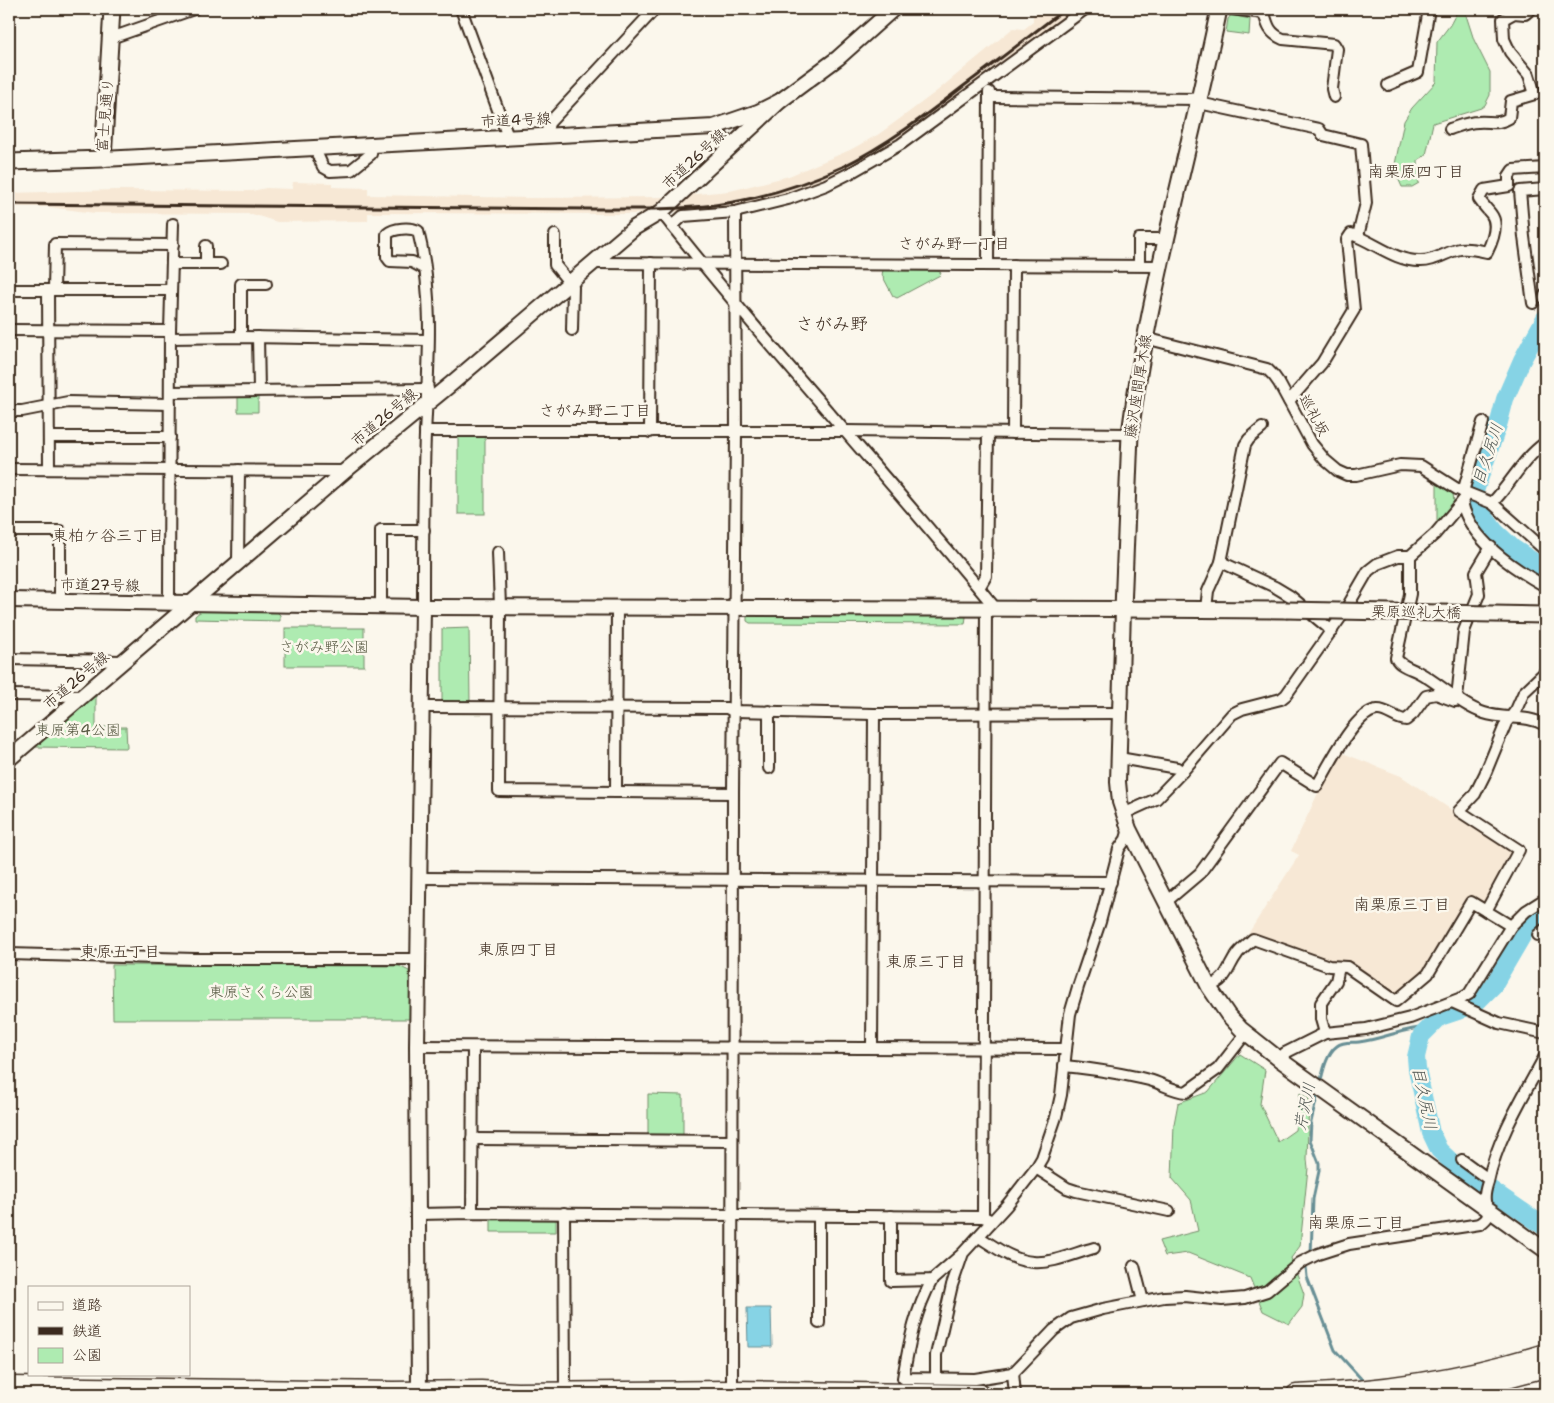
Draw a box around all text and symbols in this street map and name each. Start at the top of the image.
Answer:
street label: 富士見通り [92,77,118,153]
street label: 市道4号線 [480,108,552,132]
street label: 市道26号線 [658,124,730,194]
district label: 南栗原四丁目 [1368,161,1464,182]
district label: さがみ野一丁目 [898,233,1010,254]
district label: さがみ野 [796,312,868,336]
street label: 藤沢座間厚木線 [1120,333,1156,439]
street label: 市道26号線 [347,384,421,450]
street label: 巡礼坂 [1294,390,1334,440]
district label: さがみ野二丁目 [539,400,651,421]
water label: 目久尻川 [1468,420,1507,488]
district label: 東柏ケ谷三丁目 [52,525,164,546]
street label: 市道27号線 [60,574,140,596]
street label: 栗原巡礼大橋 [1371,601,1461,623]
park label: さがみ野公園 [279,637,369,657]
street label: 市道26号線 [39,647,113,713]
park label: 東原第4公園 [35,720,121,740]
district label: 南栗原三丁目 [1354,894,1450,915]
district label: 東原四丁目 [478,939,558,960]
district label: 東原五丁目 [80,941,160,962]
district label: 東原三丁目 [886,951,966,972]
park label: 東原さくら公園 [208,982,314,1002]
water label: 目久尻川 [1408,1065,1441,1132]
water label: 芹沢川 [1289,1080,1320,1132]
district label: 南栗原二丁目 [1308,1212,1404,1233]
legend [28,1286,190,1376]
text: 道路 [72,1295,102,1315]
text: 鉄道 [72,1321,102,1341]
text: 公園 [72,1345,102,1365]

